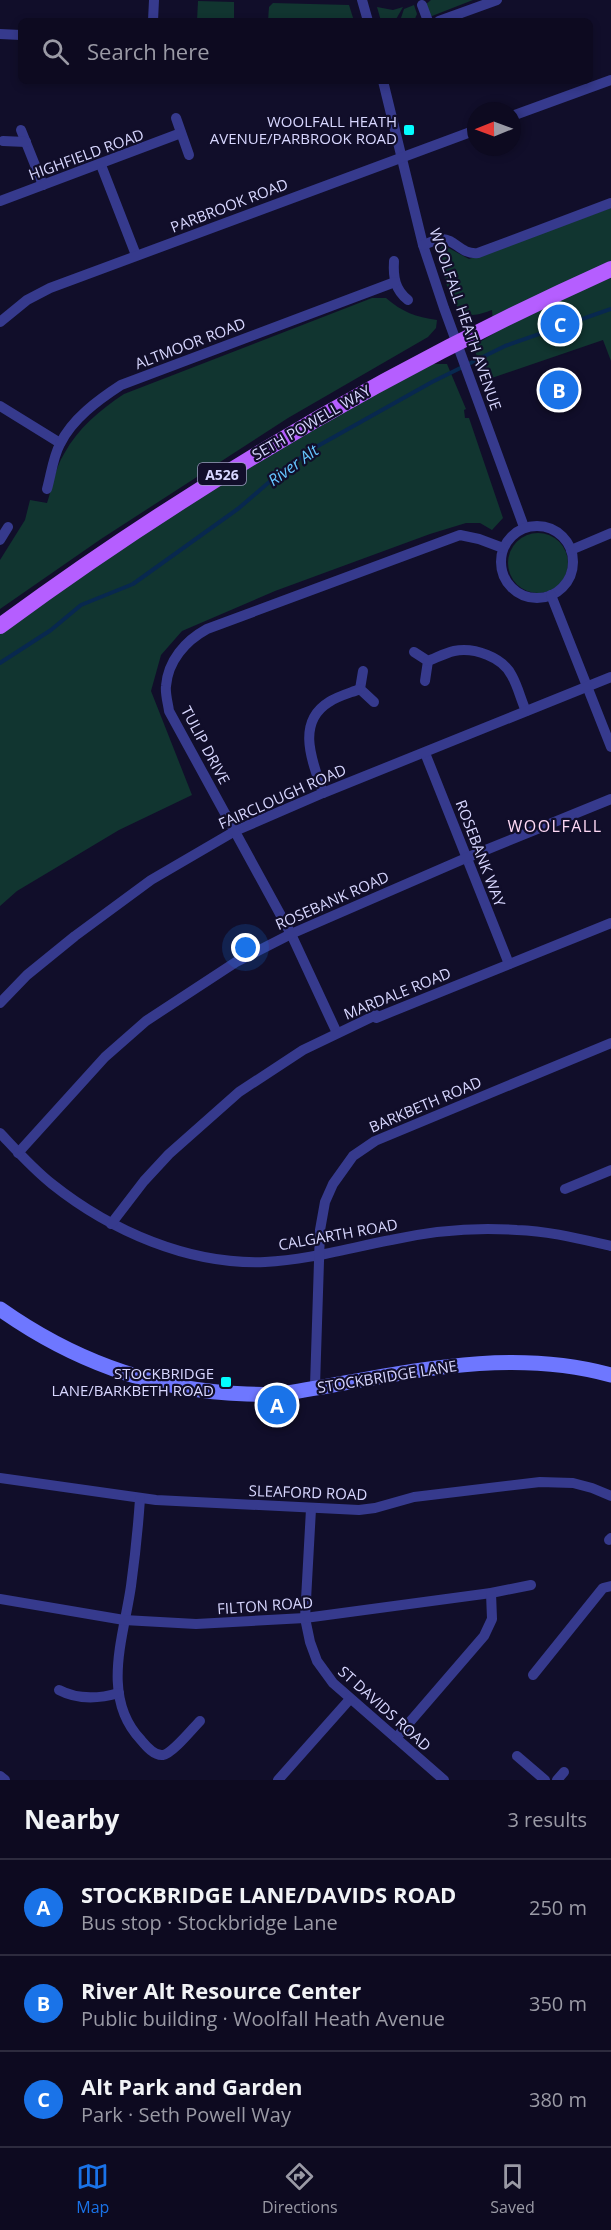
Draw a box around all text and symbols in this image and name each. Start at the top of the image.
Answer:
search box [18,18,593,84]
icon: search [39,35,72,68]
text: Search here [87,36,210,66]
north arrow [467,102,521,156]
place label: WOOLFALL HEATH AVENUE/PARBROOK ROAD [210,111,397,148]
marker: WOOLFALL HEATH AVENUE/PARBROOK ROAD [402,123,416,137]
street label: HIGHFIELD ROAD [26,124,146,184]
street label: PARBROOK ROAD [167,173,291,237]
street label: WOOLFALL HEATH AVENUE [425,225,507,413]
pin: C [540,302,580,346]
street label: ALTMOOR ROAD [132,313,248,373]
pin: B [540,368,578,412]
street label: SETH POWELL WAY [248,380,375,464]
water label: River Alt [263,439,323,491]
road number: A526 [198,463,246,485]
street label: TULIP DRIVE [177,702,235,788]
street label: FAIRCLOUGH ROAD [215,759,349,833]
street label: ROSEBANK WAY [451,797,511,910]
district label: WOOLFALL [507,815,603,837]
street label: ROSEBANK ROAD [272,866,392,934]
your location [231,933,260,962]
street label: MARDALE ROAD [340,962,454,1024]
street label: BARKBETH ROAD [366,1071,484,1137]
street label: CALGARTH ROAD [277,1214,399,1254]
street label: STOCKBRIDGE LANE [316,1355,458,1397]
place label: STOCKBRIDGE LANE/BARKBETH ROAD [51,1363,214,1400]
marker: STOCKBRIDGE LANE/BARKBETH ROAD [219,1375,233,1389]
pin: A [258,1382,296,1428]
street label: SLEAFORD ROAD [248,1480,368,1504]
street label: FILTON ROAD [216,1592,314,1618]
street label: ST DAVIDS ROAD [334,1661,436,1755]
text: Nearby [24,1801,119,1837]
text: 3 results [507,1806,587,1833]
text: STOCKBRIDGE LANE/DAVIDS ROAD [81,1879,456,1909]
text: A [37,1894,50,1921]
text: 250 m [529,1894,587,1921]
text: Bus stop · Stockbridge Lane [81,1909,338,1936]
text: River Alt Resource Center [81,1975,361,2005]
text: B [37,1990,50,2017]
text: 350 m [529,1990,587,2017]
text: Public building · Woolfall Heath Avenue [81,2005,445,2032]
text: Alt Park and Garden [81,2071,303,2101]
text: C [37,2086,50,2113]
text: 380 m [529,2086,587,2113]
text: Park · Seth Powell Way [81,2101,291,2128]
tab: Map [76,2160,109,2218]
tab: Directions [262,2160,338,2218]
tab: Saved [490,2160,535,2218]

